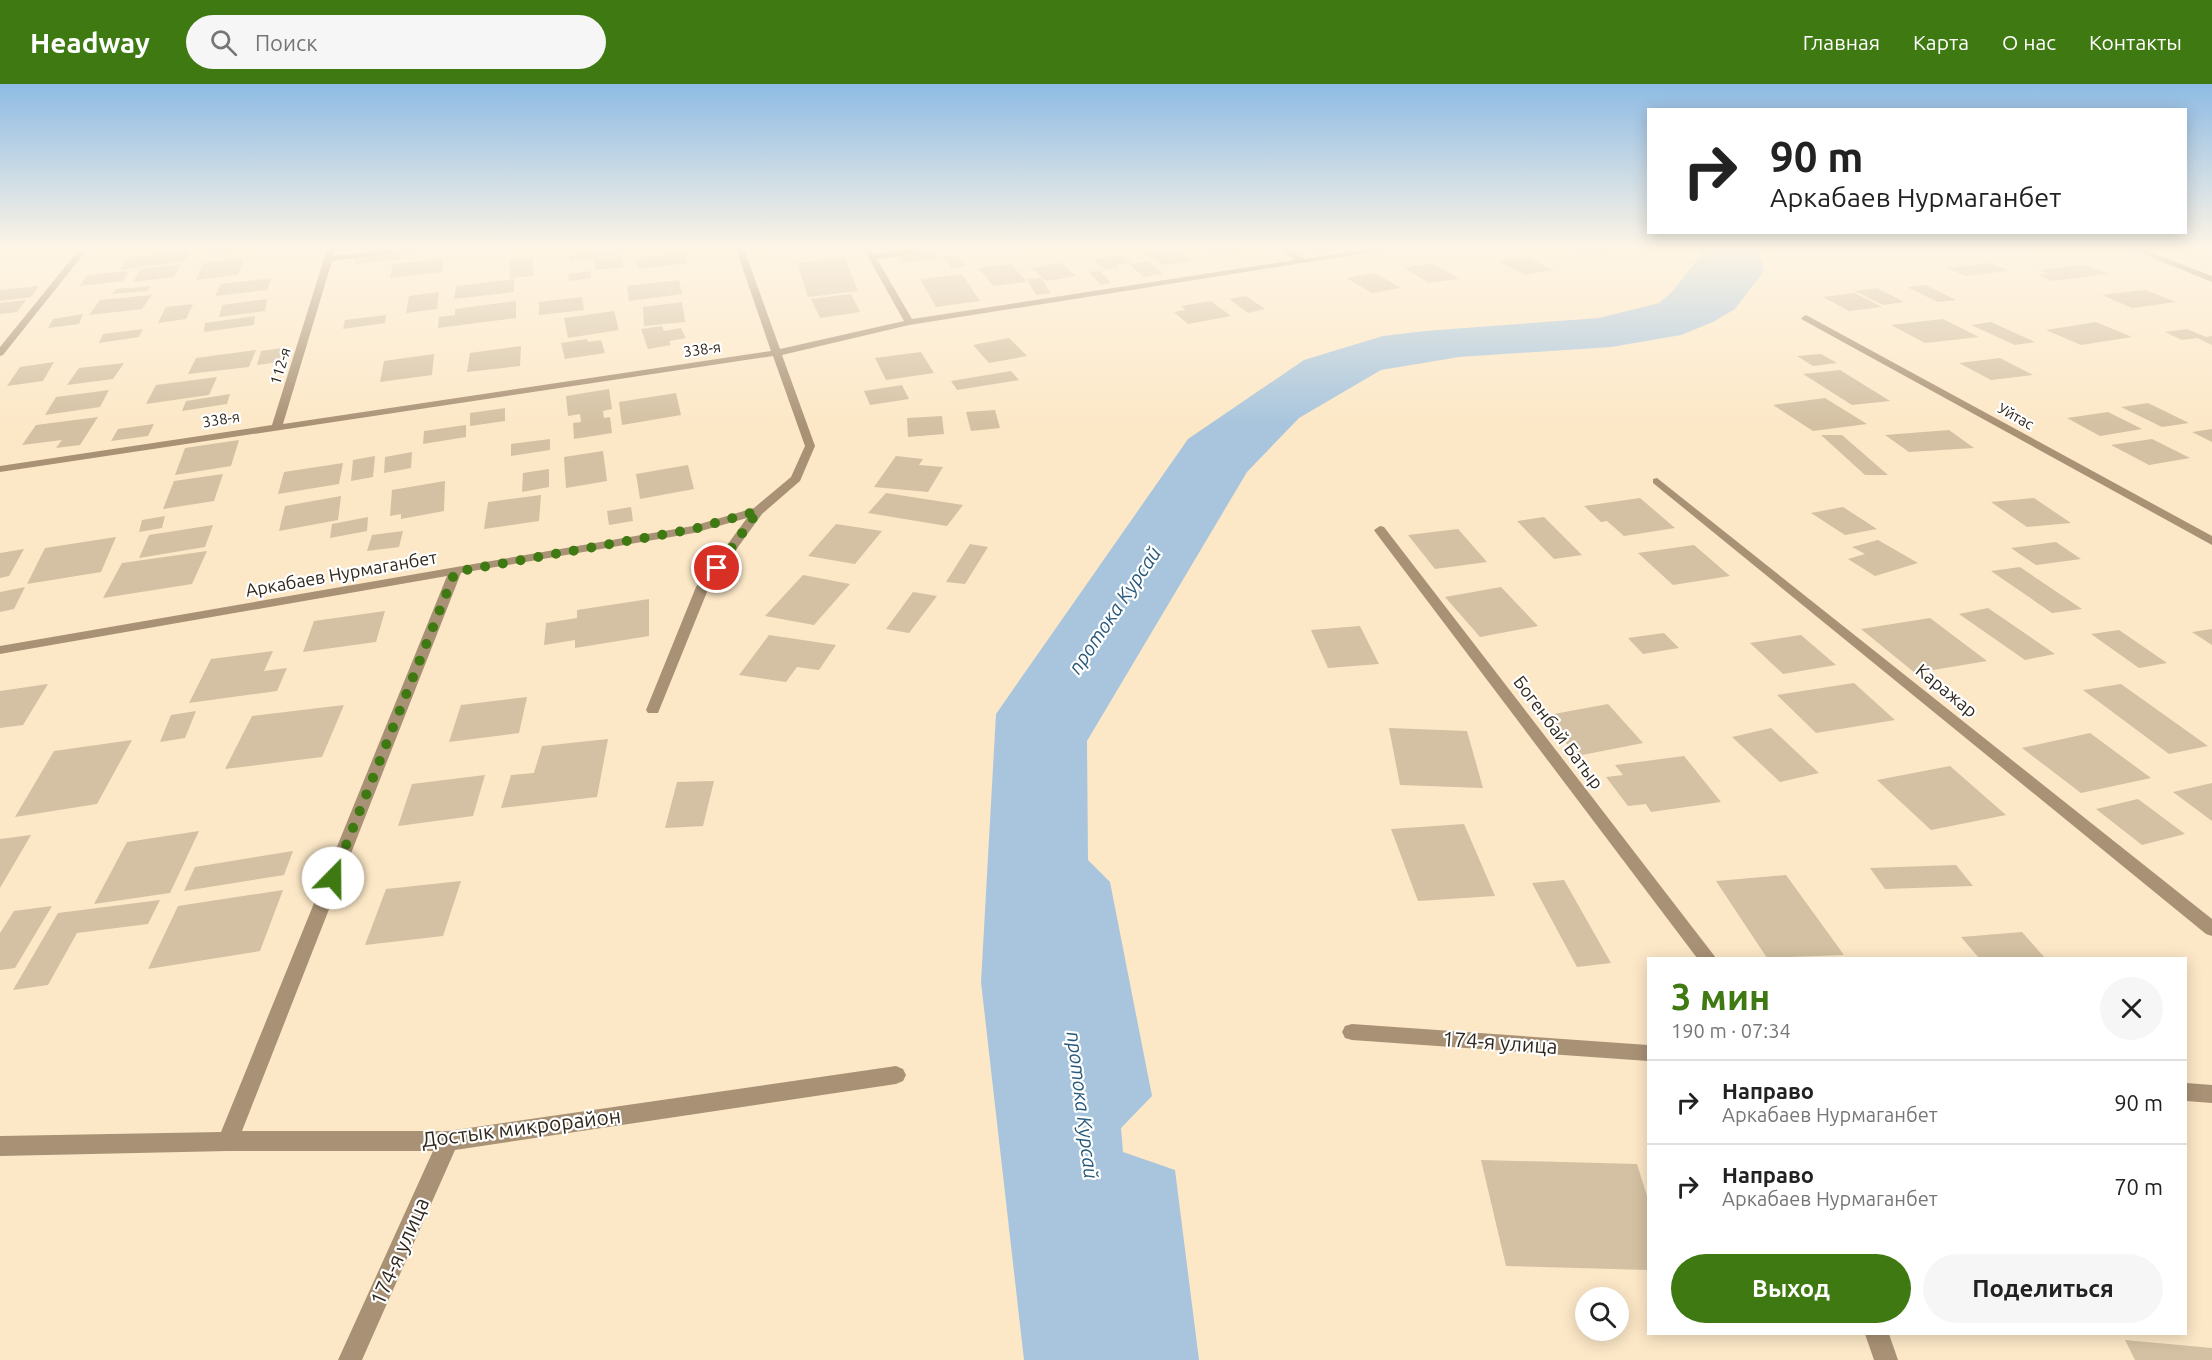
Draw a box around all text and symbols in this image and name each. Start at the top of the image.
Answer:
search box [186,15,606,69]
icon: search [207,26,240,59]
text: Headway [30,27,150,58]
text: Поиск [255,30,318,55]
text: Главная [1803,30,1880,54]
text: Карта [1913,30,1969,54]
text: О нас [2002,30,2056,54]
text: Контакты [2089,30,2182,54]
icon: right [1671,132,1749,210]
text: 90 m [1770,133,1864,180]
text: Аркабаев Нурмаганбет [1770,182,2061,212]
street label: 338-я [682,338,722,360]
street label: 112-я [266,345,294,387]
street label: Уйтас [1995,399,2037,433]
street label: 338-я [201,408,241,430]
pin [691,542,742,593]
water label: протока Курсай [1063,542,1165,678]
street label: Аркабаев Нурмаганбет [244,546,438,600]
icon: arrive [700,551,733,584]
street label: Каражар [1912,659,1982,721]
street label: Богенбай Батыр [1510,672,1608,792]
position arrow [301,846,365,910]
text: 3 мин [1671,976,1770,1017]
button: close [2100,977,2163,1040]
text: 190 m · 07:34 [1671,1019,1791,1042]
street label: 174-я улица [1442,1026,1558,1058]
water label: протока Курсай [1063,1030,1103,1180]
text: Направо [1722,1078,1814,1103]
icon: right [1671,1086,1704,1119]
text: 90 m [2114,1090,2163,1115]
street label: Достык микрорайон [420,1103,622,1151]
text: Аркабаев Нурмаганбет [1722,1103,1938,1126]
text: Направо [1722,1162,1814,1187]
icon: right [1671,1170,1704,1203]
text: 70 m [2114,1174,2163,1199]
text: Аркабаев Нурмаганбет [1722,1187,1938,1210]
street label: 174-я улица [365,1193,433,1309]
button: Выход [1671,1254,1911,1323]
button: Поделиться [1923,1254,2163,1323]
map controls [1575,1287,1629,1341]
button: search [1575,1287,1629,1341]

